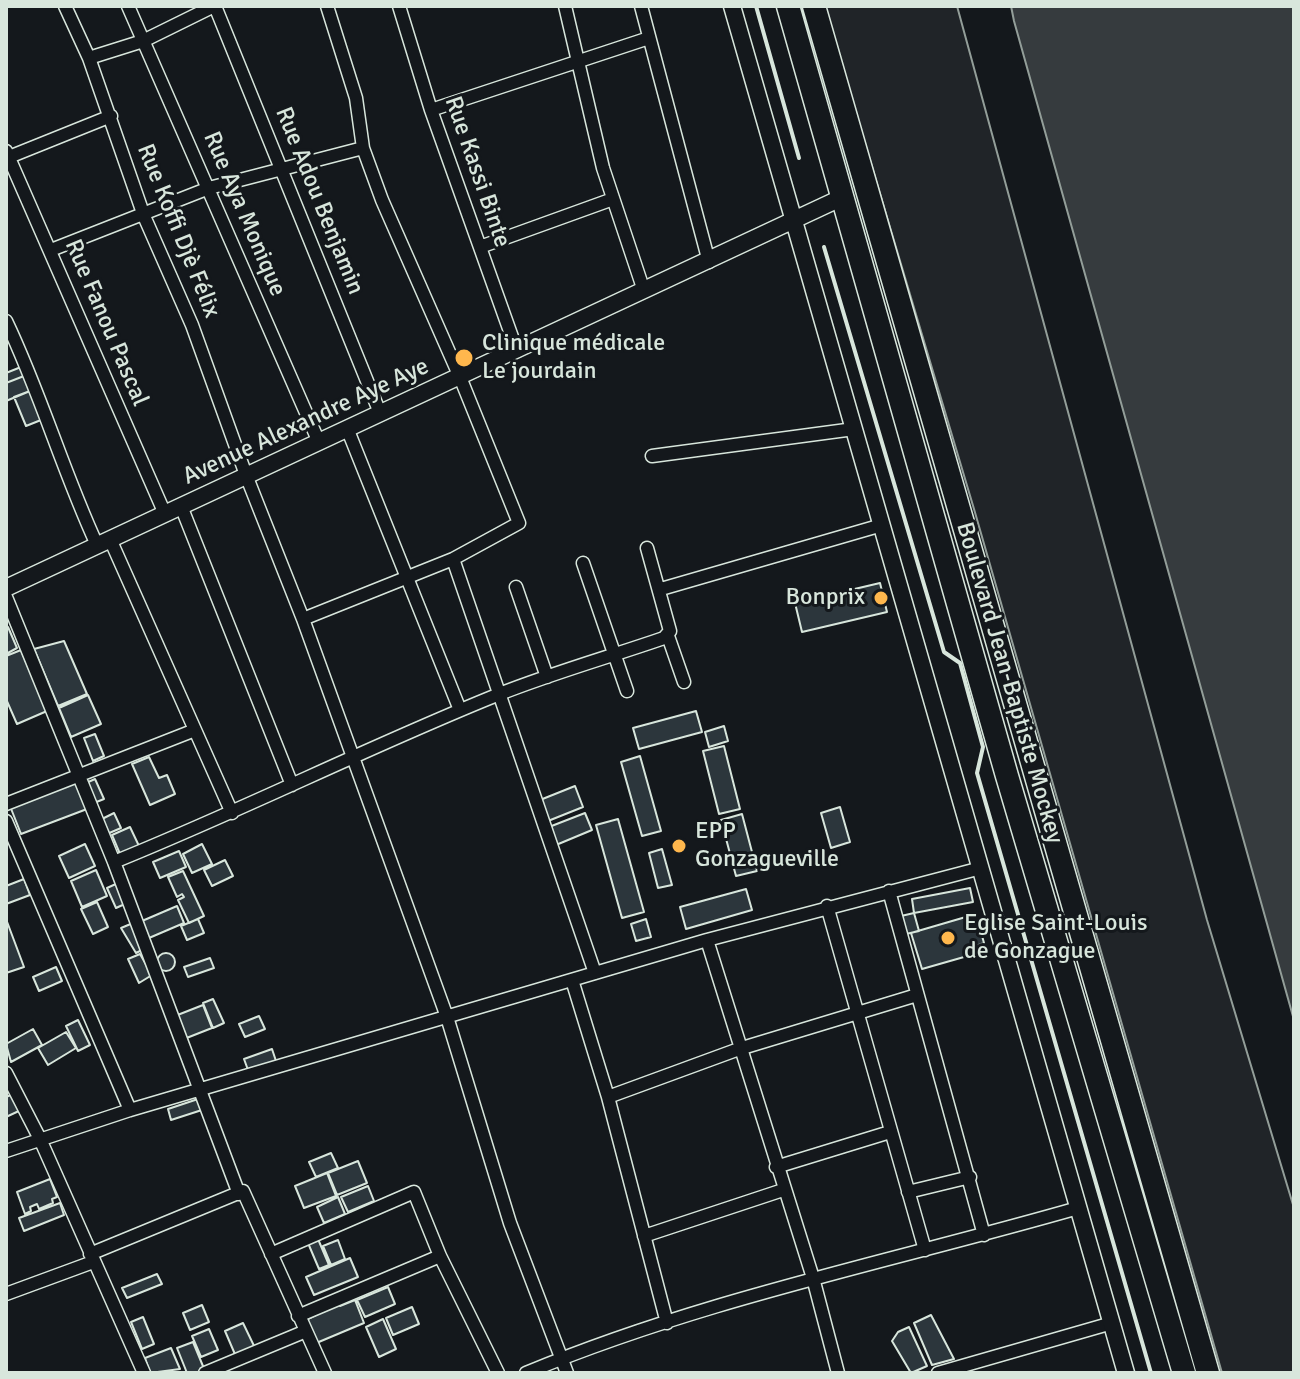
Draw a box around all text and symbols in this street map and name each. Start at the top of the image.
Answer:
street label: Rue Kassi Binte [438,93,516,251]
street label: Rue Adou Benjamin [268,103,370,299]
street label: Rue Aya Monique [196,127,292,301]
street label: Rue Koffi Djè Félix [130,140,226,322]
street label: Rue Fanou Pascal [58,235,154,411]
place label: Clinique médicale Le jourdain [482,330,665,386]
marker: Clinique médicale Le jourdain [453,347,475,369]
street label: Avenue Alexandre Aye Aye [178,352,434,492]
street label: Boulevard Jean-Baptiste Mockey [949,519,1069,847]
place label: Bonprix [786,584,865,612]
marker: Bonprix [872,589,890,607]
place label: EPP Gonzagueville [695,818,839,874]
marker: EPP Gonzagueville [670,837,688,855]
place label: Eglise Saint-Louis de Gonzague [964,910,1148,966]
marker: Eglise Saint-Louis de Gonzague [939,929,957,947]

